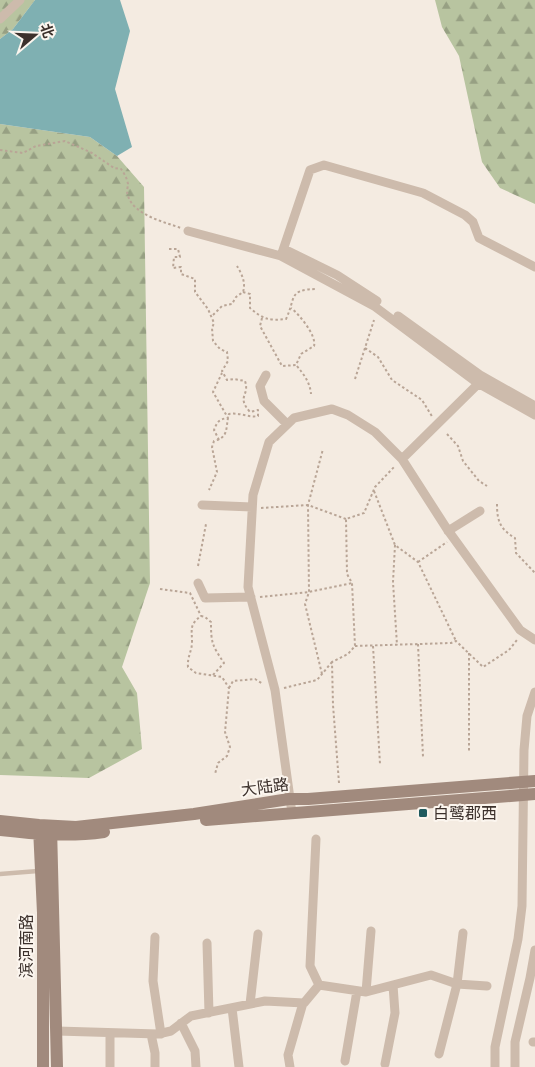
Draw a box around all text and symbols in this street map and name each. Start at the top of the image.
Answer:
north arrow [10,10,60,60]
text: 北 [37,22,57,40]
street label: 大陆路 [240,776,290,798]
place label: 白鹭郡西 [433,805,497,822]
marker: 白鹭郡西 [417,807,429,819]
street label: 滨河南路 [18,914,35,978]

